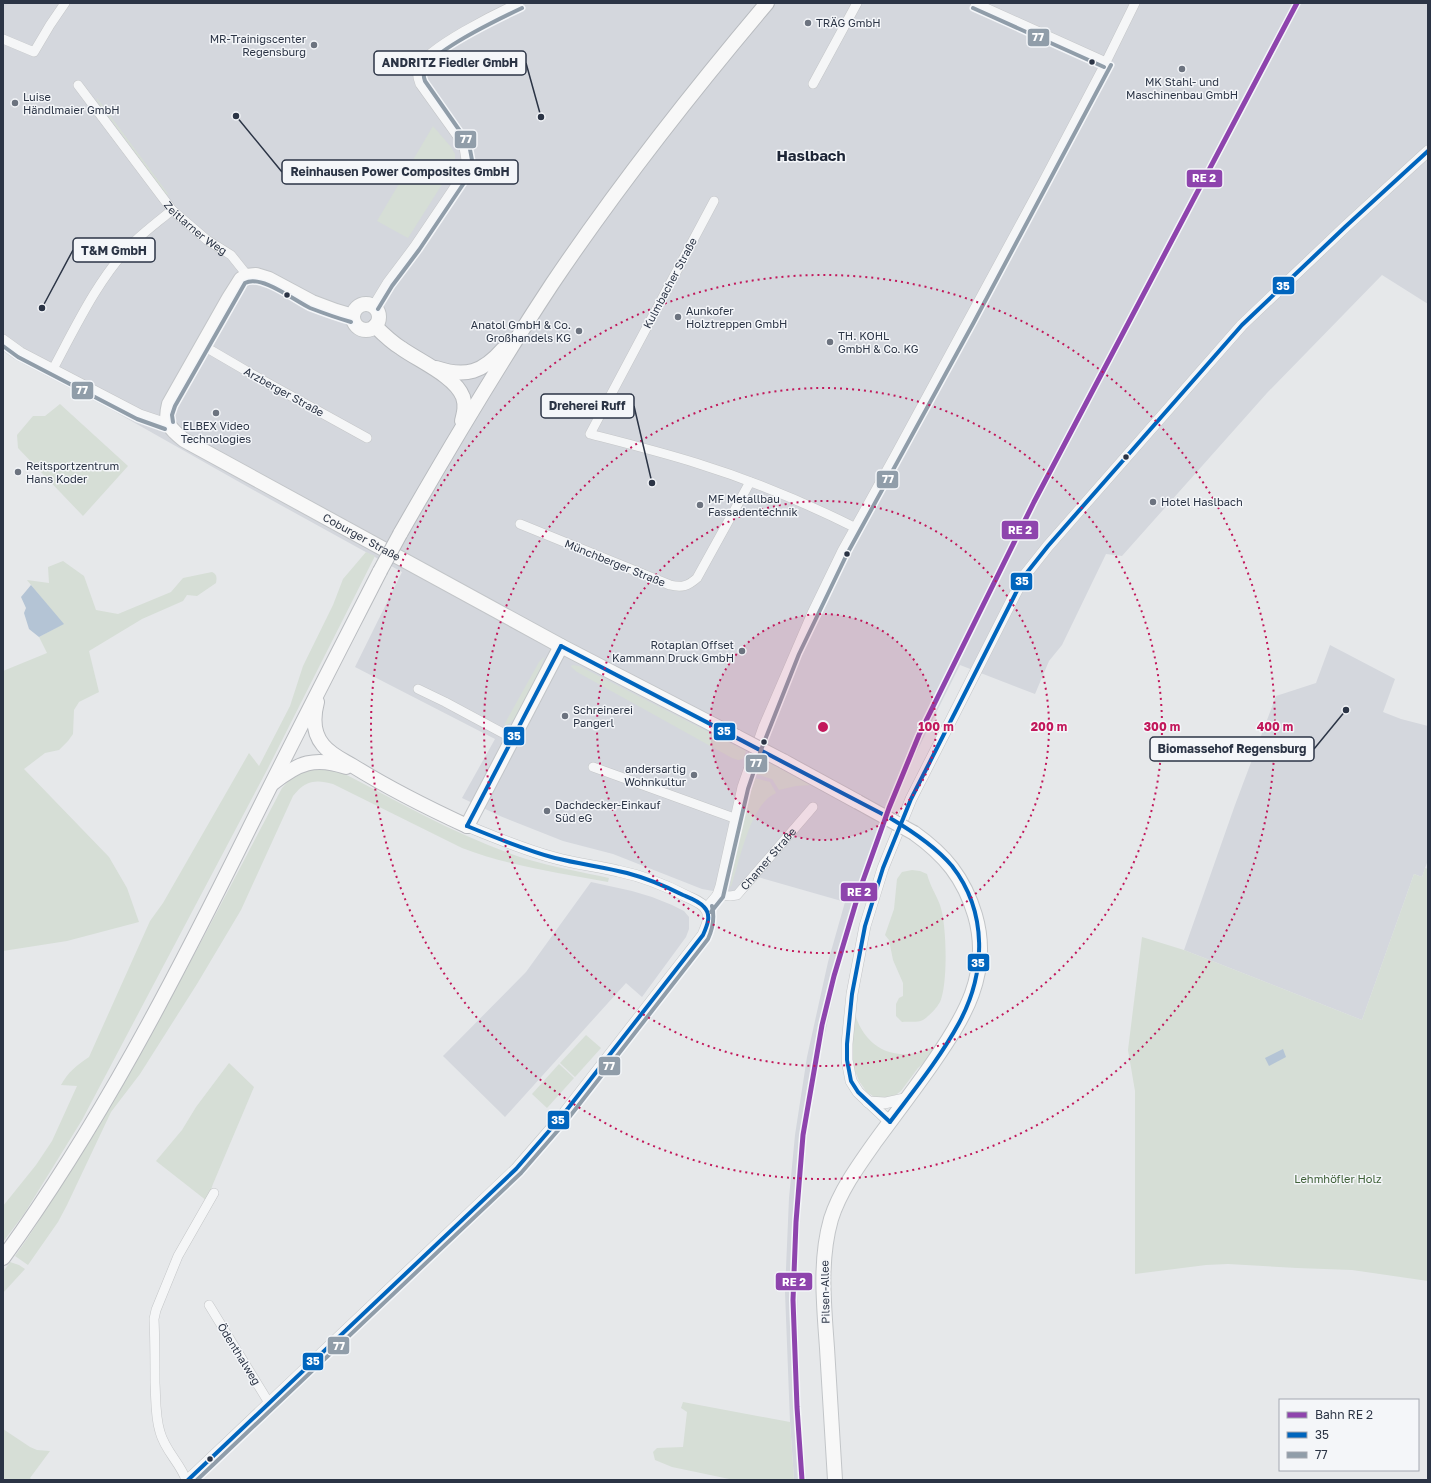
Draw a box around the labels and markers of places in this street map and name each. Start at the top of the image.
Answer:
place label: TRÄG GmbH [816,16,881,29]
marker: TRÄG GmbH [803,18,813,28]
place label: MR-Trainigscenter Regensburg [210,32,307,58]
marker: MR-Trainigscenter Regensburg [309,40,319,50]
callout: ANDRITZ Fiedler GmbH [374,51,526,75]
unlabelled marker [1087,57,1097,67]
marker: MK Stahl- und Maschinenbau GmbH [1177,64,1187,74]
place label: MK Stahl- und Maschinenbau GmbH [1126,75,1238,101]
place label: Luise Händlmaier GmbH [23,90,120,116]
marker: Luise Händlmaier GmbH [10,98,20,108]
callout: Reinhausen Power Composites GmbH [282,160,518,184]
callout: T&M GmbH [73,238,155,262]
unlabelled marker [282,290,292,300]
place label: Aunkofer Holztreppen GmbH [686,304,787,330]
marker: Aunkofer Holztreppen GmbH [673,312,683,322]
place label: Anatol GmbH & Co. Großhandels KG [471,318,571,344]
marker: Anatol GmbH & Co. Großhandels KG [574,326,584,336]
place label: TH. KOHL GmbH & Co. KG [838,329,919,355]
marker: TH. KOHL GmbH & Co. KG [825,337,835,347]
callout: Dreherei Ruff [541,394,634,418]
marker: ELBEX Video Technologies [211,408,221,418]
place label: ELBEX Video Technologies [181,419,251,445]
unlabelled marker [1121,452,1131,462]
place label: Reitsportzentrum Hans Koder [26,459,119,485]
marker: Reitsportzentrum Hans Koder [13,467,23,477]
place label: MF Metallbau Fassadentechnik [708,492,798,518]
place label: Hotel Haslbach [1161,495,1243,508]
marker: Hotel Haslbach [1148,497,1158,507]
marker: MF Metallbau Fassadentechnik [695,500,705,510]
unlabelled marker [842,549,852,559]
place label: Rotaplan Offset Kammann Druck GmbH [612,638,734,664]
marker: Rotaplan Offset Kammann Druck GmbH [737,646,747,656]
place label: Schreinerei Pangerl [573,703,633,729]
marker: Schreinerei Pangerl [560,711,570,721]
centre of rings [816,720,830,734]
unlabelled marker [759,737,769,747]
callout: Biomassehof Regensburg [1150,737,1314,761]
place label: andersartig Wohnkultur [624,762,687,788]
marker: andersartig Wohnkultur [689,770,699,780]
place label: Dachdecker-Einkauf Süd eG [555,798,660,824]
marker: Dachdecker-Einkauf Süd eG [542,806,552,816]
unlabelled marker [205,1454,215,1464]

